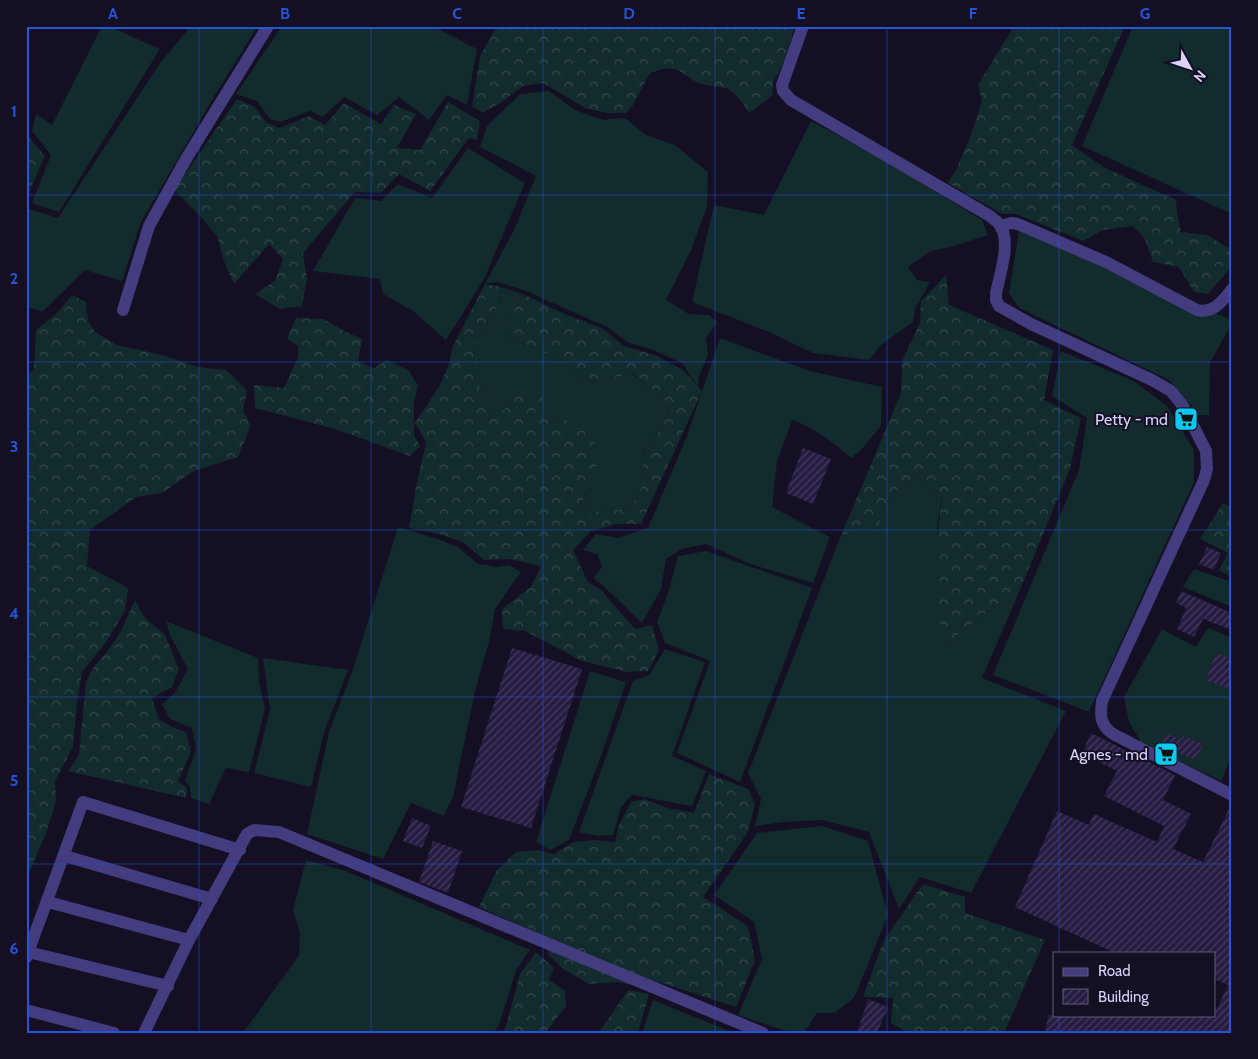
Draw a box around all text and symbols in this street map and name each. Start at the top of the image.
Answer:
text: A [108,4,118,23]
text: B [280,4,290,23]
text: C [452,4,462,23]
text: D [623,4,635,23]
text: E [796,4,806,23]
text: F [969,4,978,23]
text: G [1140,4,1150,23]
north arrow [1166,42,1216,92]
text: N [1190,67,1210,86]
text: 1 [11,102,17,121]
text: 2 [10,269,18,288]
supermarket icon: Petty - md [1173,406,1199,432]
place label: Petty - md [1095,410,1168,429]
text: 3 [10,437,18,456]
text: 4 [9,604,19,623]
supermarket icon: Agnes - md [1153,741,1179,767]
place label: Agnes - md [1070,745,1148,764]
text: 5 [10,771,18,790]
text: 6 [10,939,19,958]
legend [1053,952,1216,1016]
text: Road [1098,962,1131,980]
text: Building [1098,988,1149,1006]

